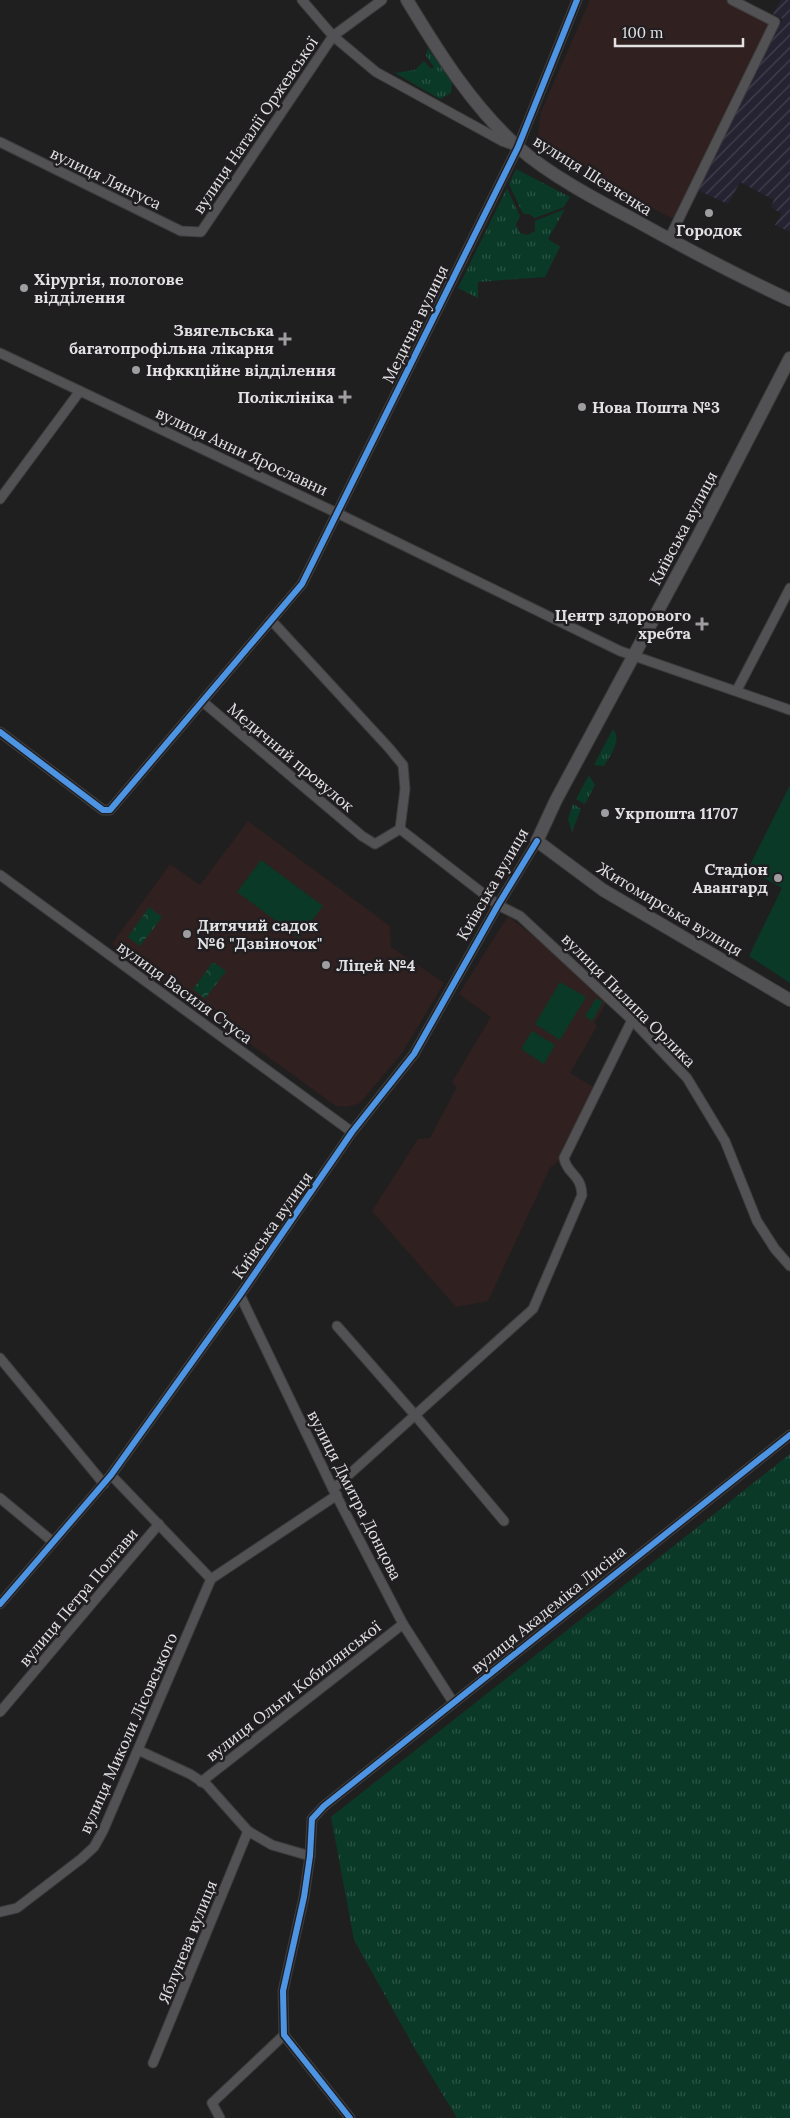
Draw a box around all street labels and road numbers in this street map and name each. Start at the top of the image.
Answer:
street label: вулиця Наталії Оржевської [188,32,322,217]
street label: вулиця Шевченка [530,130,656,220]
street label: вулиця Лянгуса [47,143,165,213]
street label: Медична вулиця [378,262,452,386]
street label: вулиця Анни Ярославни [153,402,331,500]
street label: Київська вулиця [645,468,721,588]
street label: Медичний провулок [224,698,359,816]
street label: Київська вулиця [452,824,532,944]
street label: Житомирська вулиця [593,858,747,960]
street label: вулиця Пилипа Орлика [558,929,700,1071]
street label: вулиця Василя Стуса [113,936,257,1048]
street label: Київська вулиця [228,1168,316,1282]
street label: вулиця Дмитра Донцова [303,1407,407,1583]
street label: вулиця Петра Полтави [14,1524,142,1670]
street label: вулиця Академіка Лисіна [466,1540,630,1678]
street label: вулиця Ольги Кобилянської [202,1616,385,1766]
street label: вулиця Миколи Лісовського [75,1629,181,1837]
street label: Яблунева вулиця [153,1877,221,2007]

